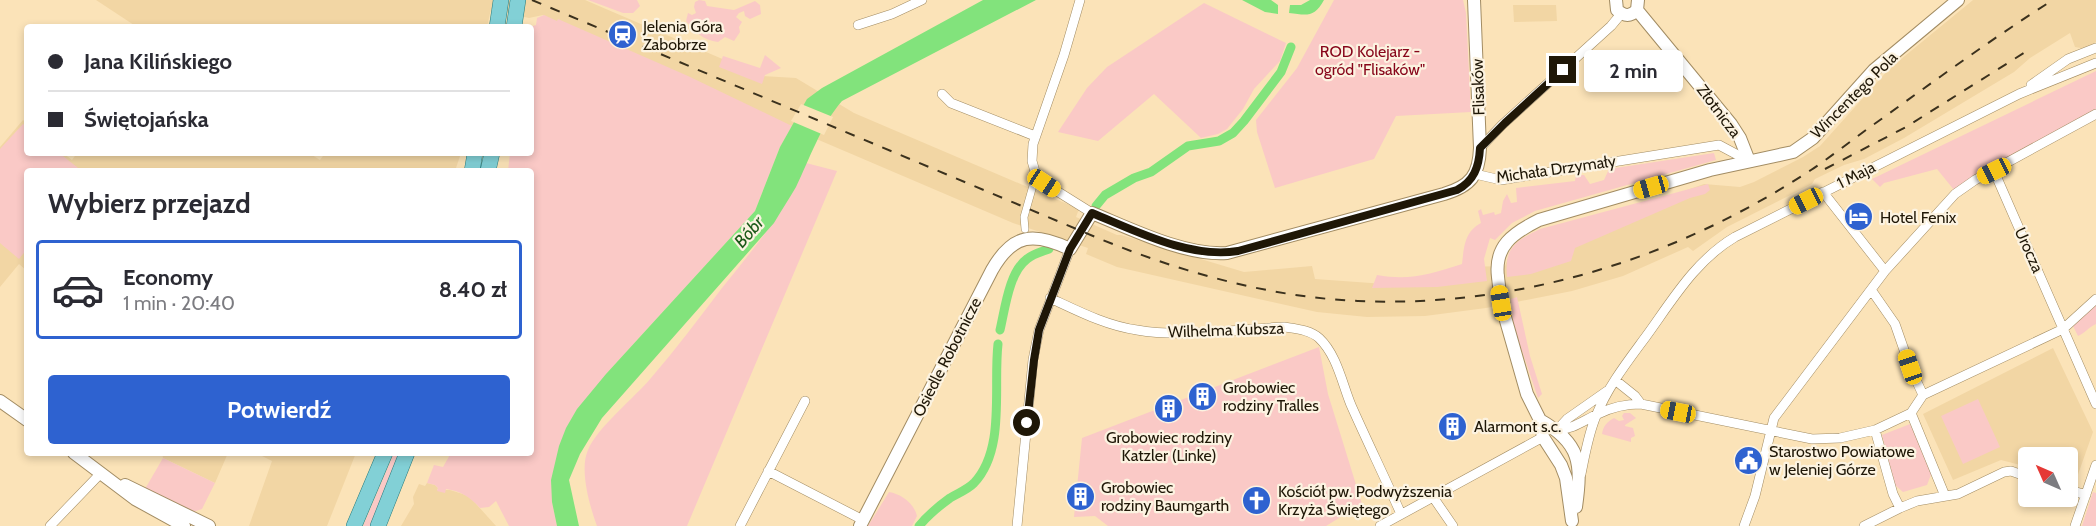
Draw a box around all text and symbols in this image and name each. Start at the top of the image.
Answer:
place label: Jelenia Góra Zabobrze [642,17,723,54]
station icon: Jelenia Góra Zabobrze [606,19,638,51]
park label: ROD Kolejarz - ogród "Flisaków" [1315,42,1425,79]
text: Jana Kilińskiego [84,48,232,75]
street label: Wincentego Pola [1807,48,1901,142]
callout: 2 min [1584,49,1683,91]
route end [1549,56,1576,83]
street label: Flisaków [1467,58,1488,116]
text: 2 min [1609,59,1658,83]
street label: Złotnicza [1693,81,1745,142]
text: Świętojańska [84,106,209,133]
street label: Michała Drzymały [1495,151,1617,187]
car [1974,155,2014,187]
street label: 1 Maja [1834,157,1879,193]
car [1024,166,1064,200]
car [1631,173,1671,201]
car [1786,185,1826,217]
text: Wybierz przejazd [48,187,251,220]
hotel icon: Hotel Fenix [1843,201,1875,233]
place label: Hotel Fenix [1880,208,1957,227]
water label: Bóbr [729,211,770,252]
street label: Urocza [2011,224,2047,276]
icon: car [51,263,105,317]
text: Economy [123,264,213,291]
text: 8.40 zł [439,276,507,303]
car [1489,284,1513,322]
text: 1 min · 20:40 [123,291,235,315]
street label: Osiedle Robotnicze [909,294,985,420]
street label: Wilhelma Kubsza [1168,318,1285,342]
car [1896,347,1924,387]
button: Potwierdź [48,375,510,444]
place label: Grobowiec rodziny Tralles [1223,378,1319,415]
building icon: Grobowiec rodziny Tralles [1186,380,1218,412]
building icon: Grobowiec rodziny Katzler (Linke) [1153,393,1185,425]
car [1659,400,1697,424]
route start [1013,409,1040,436]
building icon: Alarmont s.c. [1437,410,1469,442]
place label: Alarmont s.c. [1474,417,1561,436]
place label: Grobowiec rodziny Katzler (Linke) [1106,428,1232,465]
place label: Starostwo Powiatowe w Jeleniej Górze [1769,442,1915,479]
public building icon: Starostwo Powiatowe w Jeleniej Górze [1732,444,1764,476]
north arrow [2018,447,2078,507]
map controls [2018,447,2078,507]
place label: Grobowiec rodziny Baumgarth [1101,478,1229,515]
building icon: Grobowiec rodziny Baumgarth [1064,480,1096,512]
place label: Kościół pw. Podwyższenia Krzyża Świętego [1278,482,1452,519]
church icon: Kościół pw. Podwyższenia Krzyża Świętego [1241,484,1273,516]

